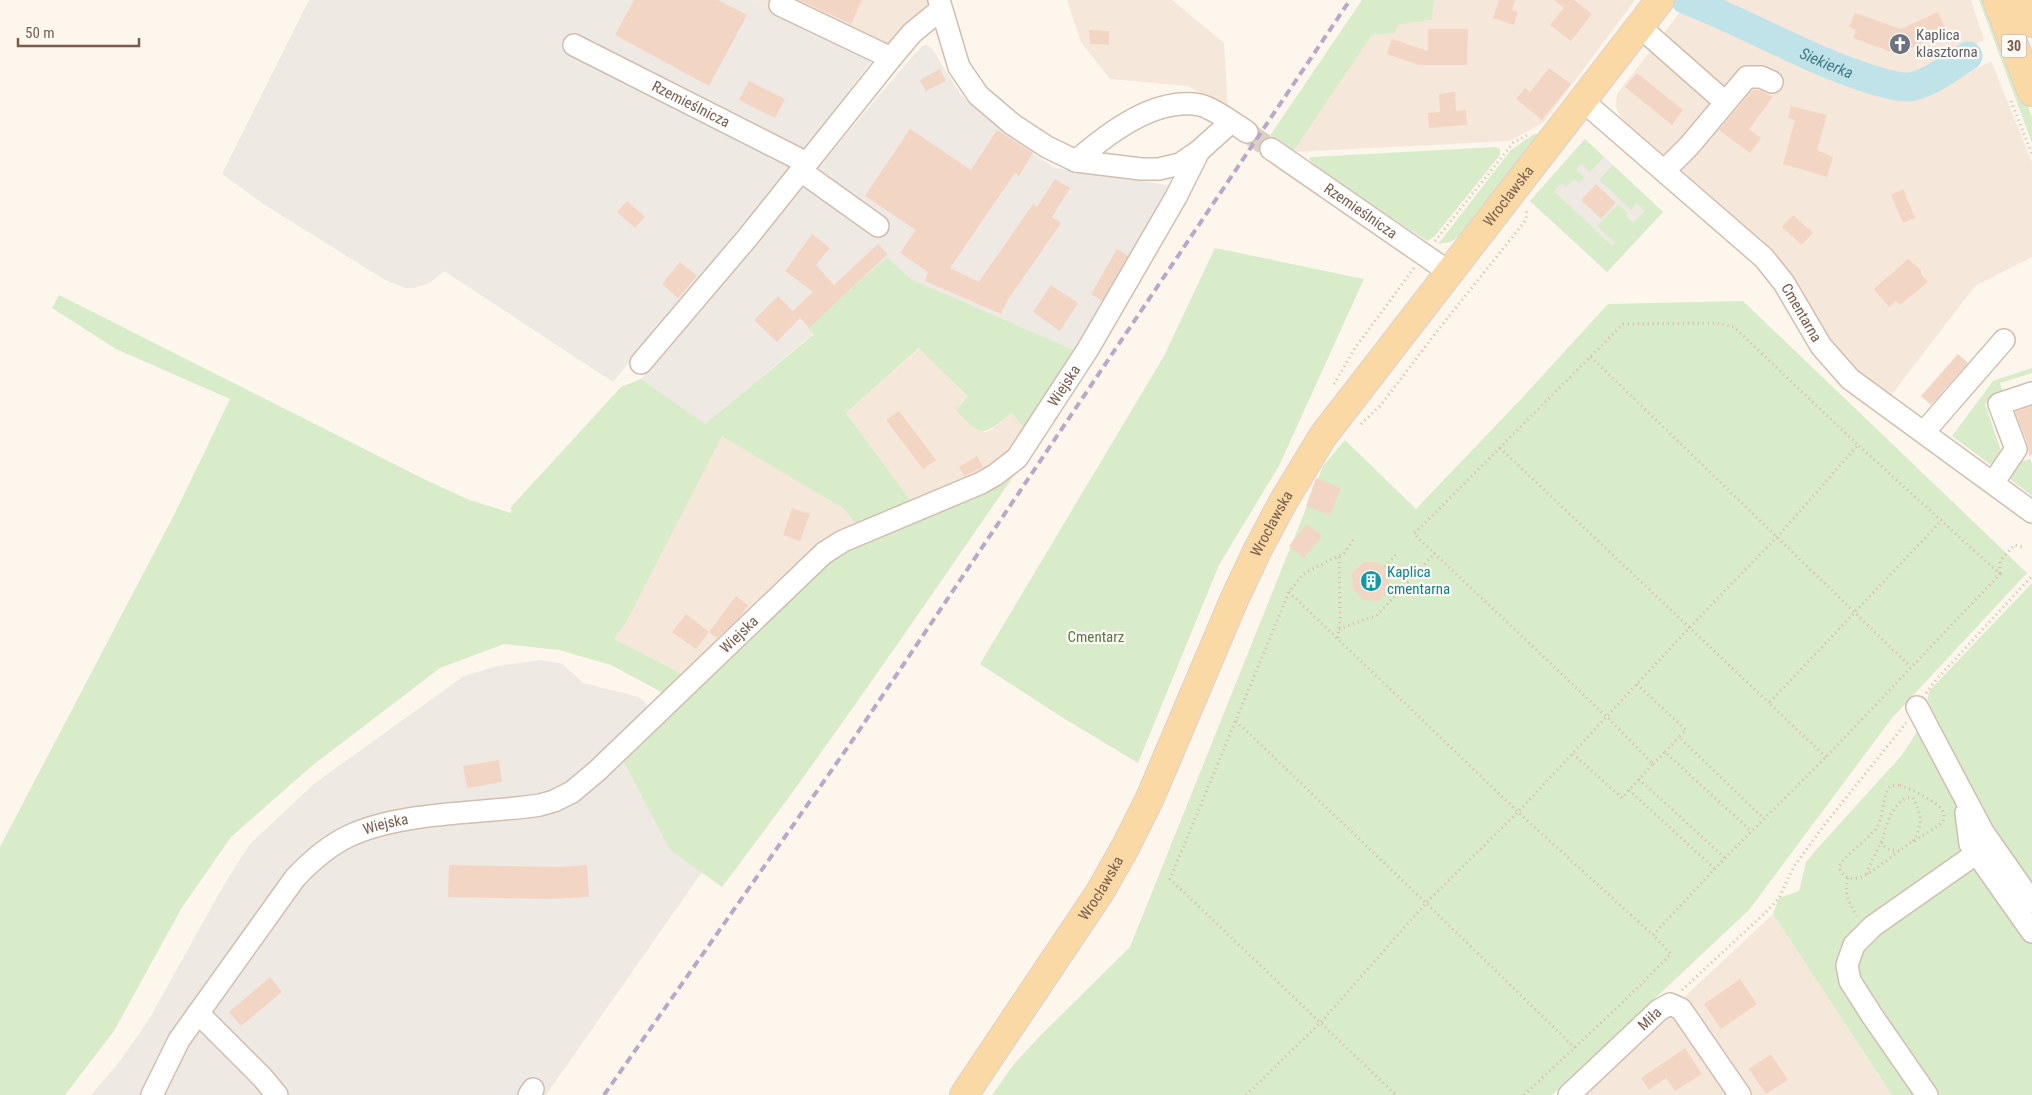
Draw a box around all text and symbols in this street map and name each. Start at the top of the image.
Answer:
scale bar [18,15,139,47]
text: 50 m [25,24,55,42]
place label: Kaplica klasztorna [1916,26,1978,61]
church icon: Kaplica klasztorna [1888,32,1912,56]
road number: 30 [2002,34,2026,58]
water label: Siekierka [1797,43,1856,82]
street label: Rzemieślnicza [649,77,733,131]
street label: Wrocławska [1479,162,1538,230]
street label: Rzemieślnicza [1321,179,1401,243]
street label: Cmentarna [1777,280,1826,345]
street label: Wiejska [1044,362,1084,410]
street label: Wrocławska [1247,488,1297,560]
place label: Kaplica cmentarna [1387,563,1450,598]
building icon: Kaplica cmentarna [1359,569,1383,593]
street label: Wiejska [716,612,762,657]
park label: Cmentarz [1068,628,1124,646]
street label: Wiejska [361,810,410,838]
street label: Wrocławska [1075,853,1127,924]
street label: Miła [1634,1003,1665,1034]

